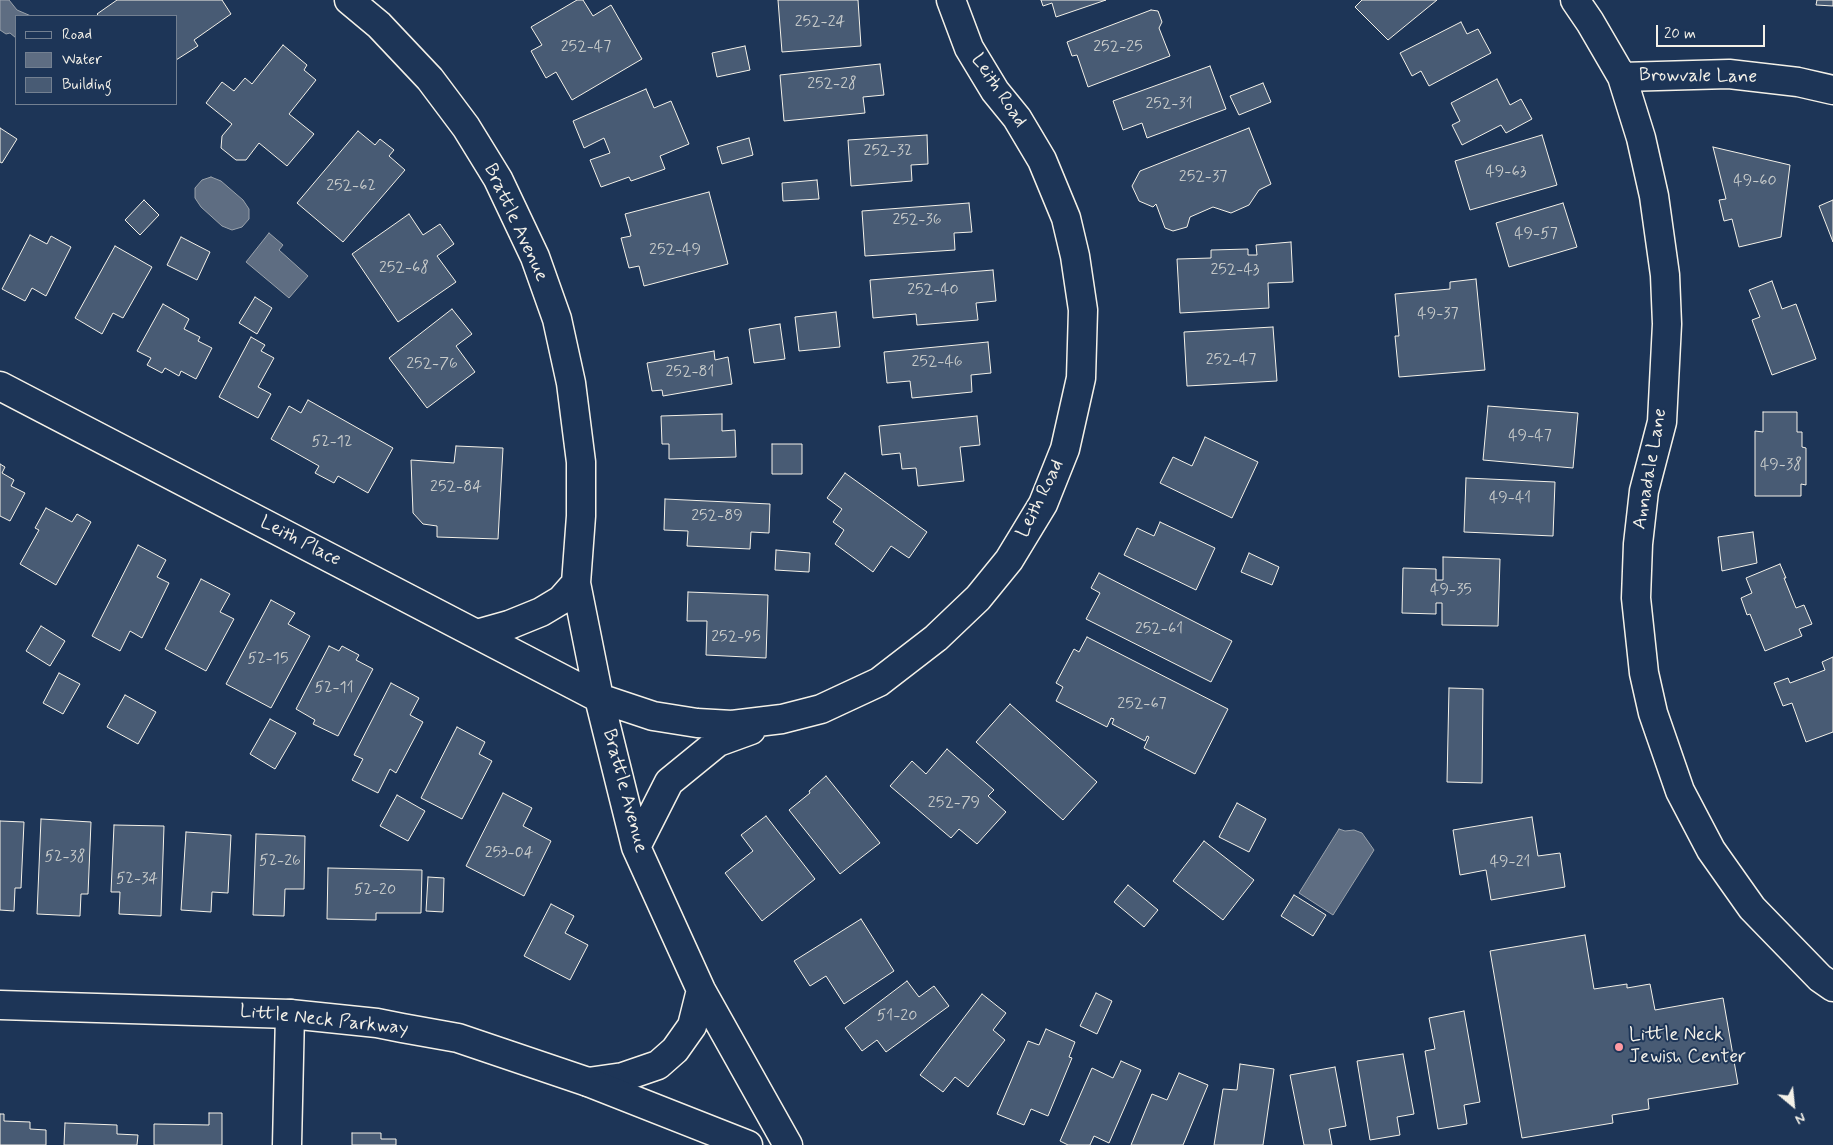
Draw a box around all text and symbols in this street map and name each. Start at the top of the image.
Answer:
house number: 252-24 [795,13,845,33]
legend [15,15,178,105]
scale bar [1658,15,1767,47]
text: 20 m [1664,24,1696,44]
text: Road [62,25,92,45]
house number: 252-47 [561,38,611,58]
house number: 252-25 [1093,38,1143,58]
text: Water [62,50,102,70]
street label: Leith Road [965,50,1031,132]
street label: Browvale Lane [1639,65,1757,89]
text: Building [62,75,112,95]
house number: 252-28 [807,75,857,95]
house number: 252-31 [1145,95,1193,115]
house number: 252-32 [864,142,912,162]
street label: Brattle Avenue [478,161,552,285]
house number: 49-63 [1486,163,1526,183]
house number: 252-37 [1179,168,1227,188]
house number: 49-60 [1733,172,1777,192]
house number: 252-62 [326,177,376,197]
house number: 252-36 [892,211,942,231]
house number: 49-57 [1514,225,1558,245]
house number: 252-49 [649,241,701,261]
house number: 252-68 [379,259,429,279]
house number: 252-43 [1210,261,1260,281]
house number: 252-40 [907,281,959,301]
house number: 49-37 [1417,305,1459,325]
house number: 252-47 [1206,351,1256,371]
house number: 252-46 [911,353,963,373]
house number: 252-76 [406,355,458,375]
house number: 252-81 [666,363,714,383]
street label: Annadale Lane [1629,407,1673,531]
house number: 49-47 [1508,427,1552,447]
house number: 52-12 [312,433,352,453]
street label: Leith Road [1012,456,1070,542]
house number: 49-38 [1760,456,1802,476]
house number: 252-84 [430,478,482,498]
house number: 49-41 [1489,489,1531,509]
house number: 252-89 [691,507,743,527]
street label: Leith Place [256,512,344,572]
house number: 49-35 [1430,581,1472,601]
house number: 252-61 [1135,620,1183,640]
house number: 252-95 [711,628,761,648]
house number: 52-15 [248,650,288,670]
house number: 52-11 [314,679,354,699]
house number: 252-67 [1117,695,1167,715]
street label: Brattle Avenue [597,727,651,855]
house number: 252-79 [928,794,980,814]
house number: 253-04 [485,844,533,864]
house number: 52-38 [44,848,86,868]
house number: 52-26 [259,852,301,872]
house number: 49-21 [1490,853,1530,873]
house number: 52-34 [116,870,158,890]
house number: 52-20 [354,881,396,901]
street label: Little Neck Parkway [239,1001,409,1041]
house number: 51-20 [877,1007,917,1027]
place label: Little Neck Jewish Center [1629,1025,1746,1069]
marker: Little Neck Jewish Center [1613,1041,1625,1053]
north arrow [1768,1080,1818,1130]
text: N [1792,1108,1808,1128]

